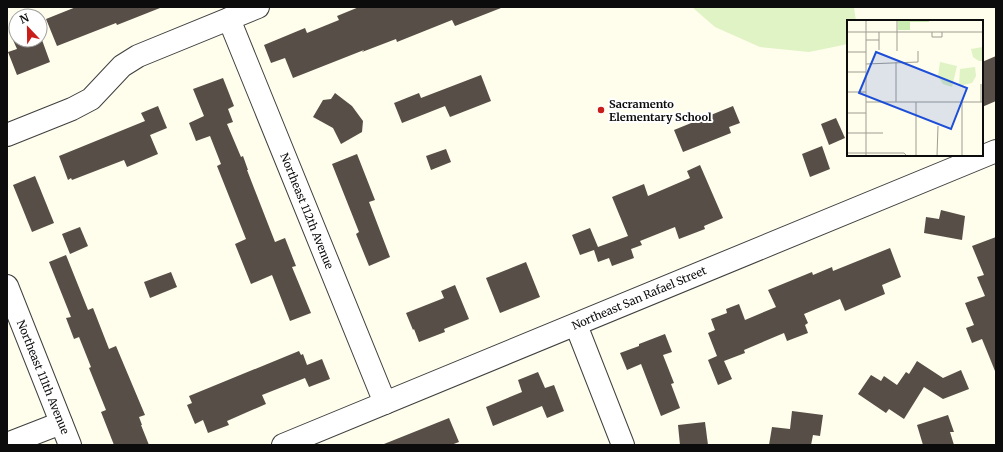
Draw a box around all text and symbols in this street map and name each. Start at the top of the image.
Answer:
north arrow [8,8,48,48]
text: N [18,10,31,27]
inset map [847,20,983,156]
place label: Sacramento Elementary School [609,97,712,124]
marker: Sacramento Elementary School [596,105,606,115]
street label: Northeast 112th Avenue [277,151,337,271]
street label: Northeast San Rafael Street [570,263,709,333]
street label: Northeast 111th Avenue [14,318,72,436]

